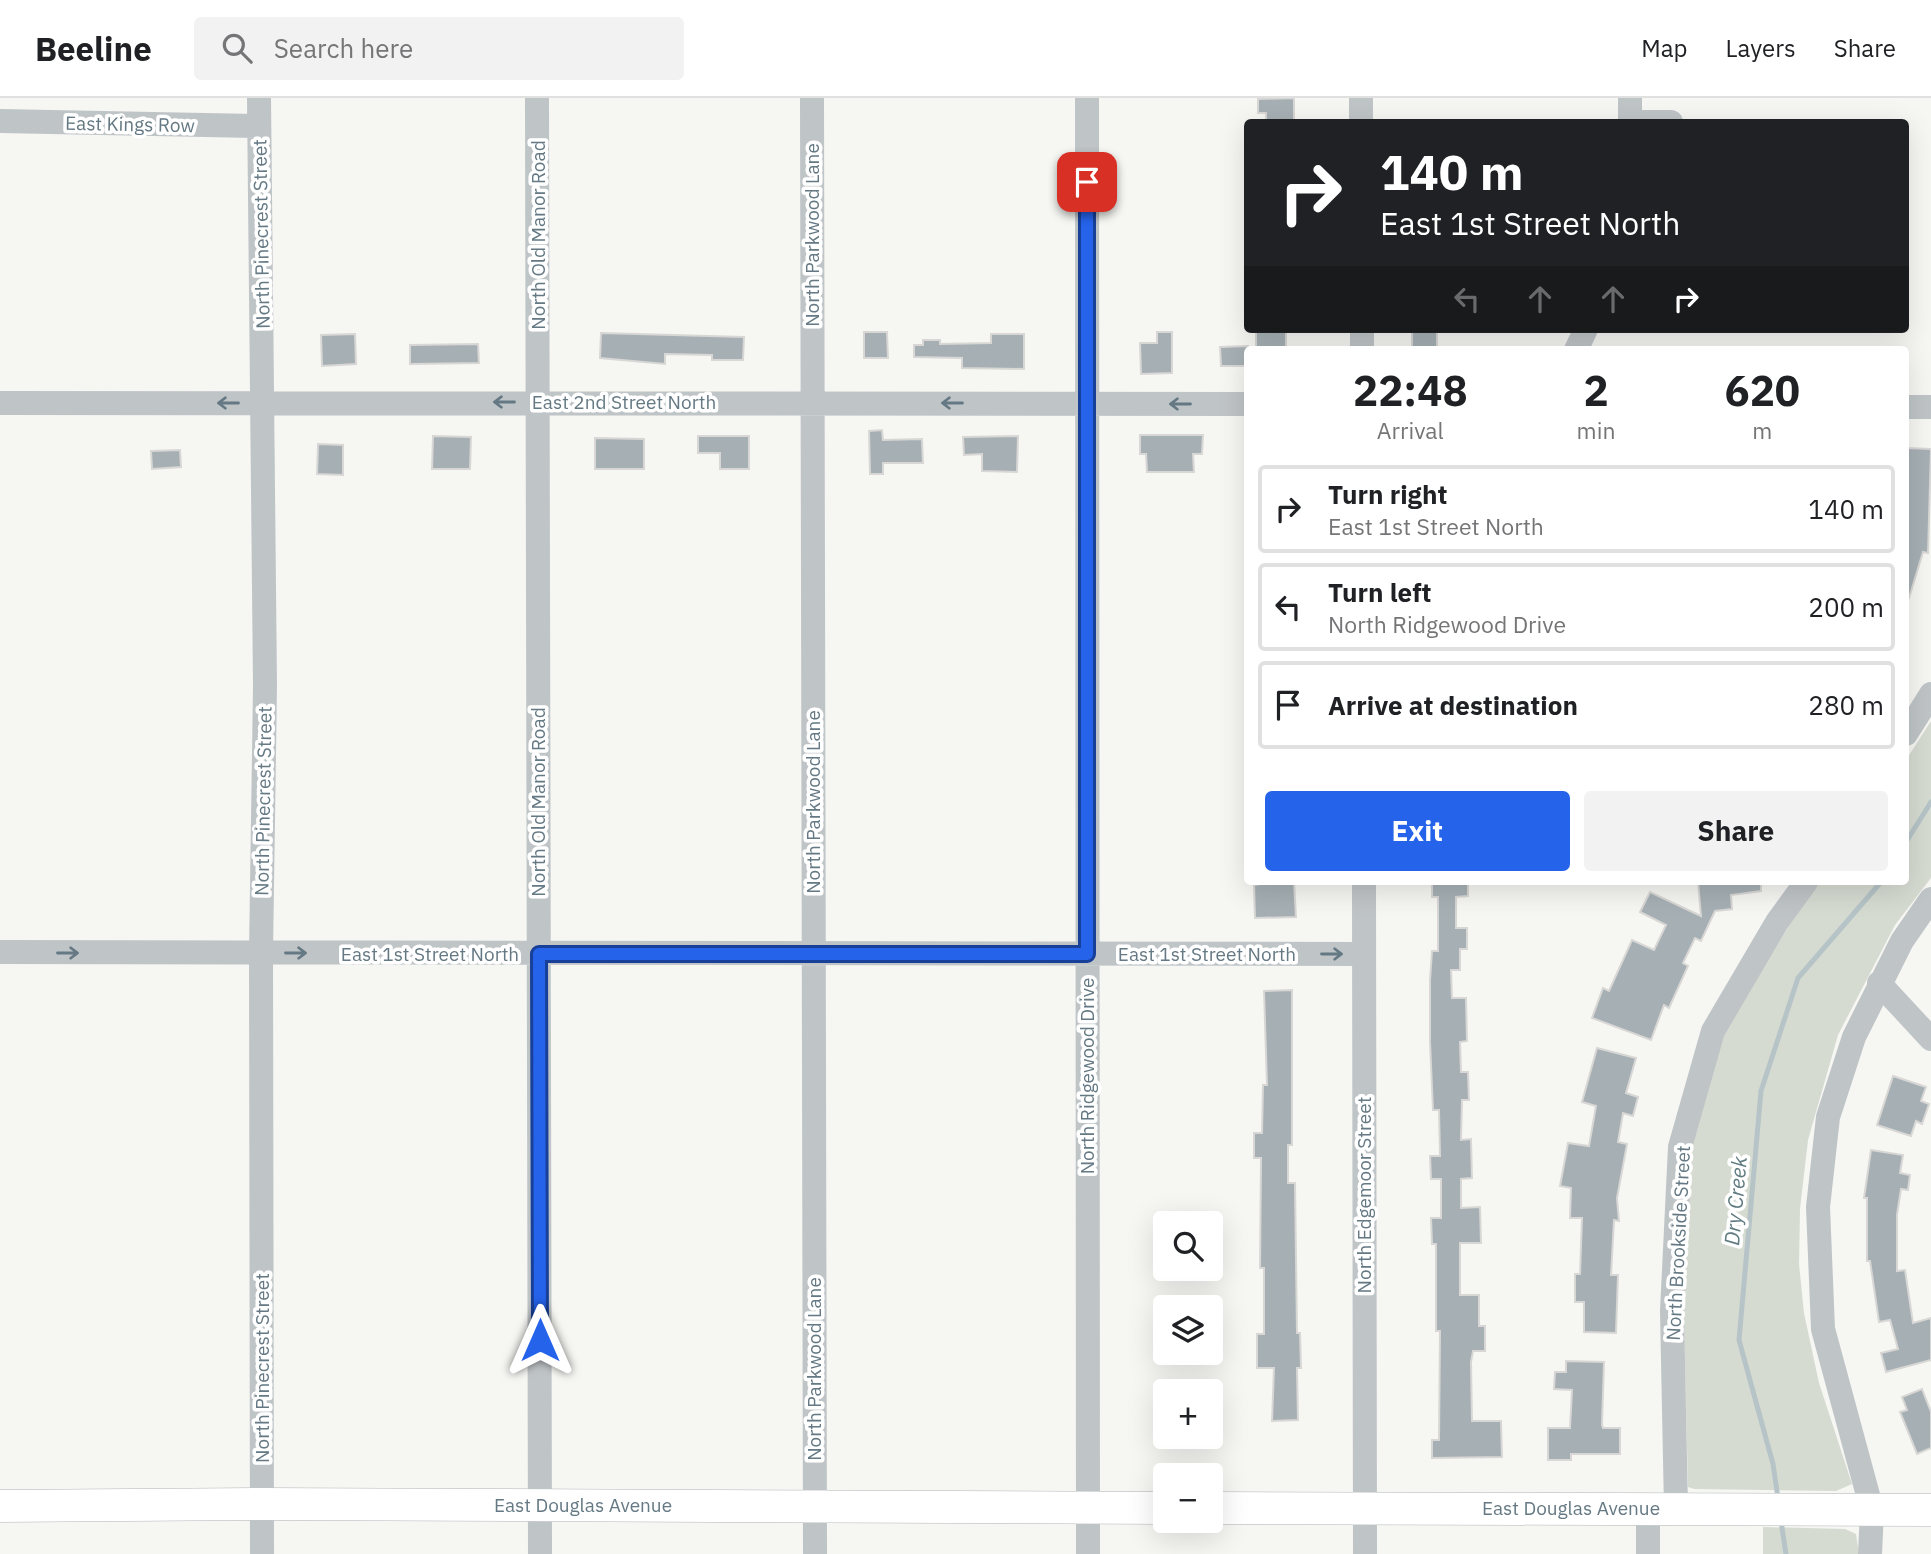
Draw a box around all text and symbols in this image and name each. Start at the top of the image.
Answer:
search box [194,17,684,80]
text: Beeline [35,27,152,70]
icon: search [218,29,256,67]
text: Search here [274,31,413,65]
text: Map [1641,32,1688,64]
text: Layers [1726,32,1796,64]
text: Share [1834,32,1896,64]
street label: East Kings Row [65,111,195,137]
street label: North Pinecrest Street [247,139,275,329]
street label: North Old Manor Road [526,140,550,330]
text: 140 m [1380,140,1524,203]
street label: North Parkwood Lane [800,143,824,327]
icon: right [1265,147,1356,238]
pin [1057,152,1117,212]
icon: arrive [1068,163,1106,201]
text: East 1st Street North [1380,202,1680,244]
icon: left [1448,280,1486,318]
icon: ahead [1521,280,1559,318]
icon: ahead [1594,280,1632,318]
icon: right [1667,280,1705,318]
text: 22:48 [1353,363,1468,418]
text: 2 [1583,363,1609,418]
text: 620 [1724,363,1800,418]
street label: East 2nd Street North [532,390,716,414]
one-way arrow [493,395,516,409]
one-way arrow [216,396,239,410]
one-way arrow [941,396,964,410]
one-way arrow [1168,397,1191,411]
text: Arrival [1377,415,1444,445]
text: min [1577,415,1615,445]
text: m [1752,415,1772,445]
text: Turn right [1328,477,1447,511]
icon: right [1269,490,1307,528]
text: 140 m [1808,492,1884,526]
text: East 1st Street North [1328,511,1544,541]
text: Turn left [1328,575,1431,609]
icon: left [1269,588,1307,626]
text: 200 m [1808,590,1884,624]
text: North Ridgewood Drive [1328,609,1566,639]
icon: arrive [1269,686,1307,724]
text: Arrive at destination [1328,688,1578,722]
text: 280 m [1808,688,1884,722]
street label: North Pinecrest Street [249,706,277,896]
street label: North Old Manor Road [526,707,550,897]
street label: North Parkwood Lane [801,710,825,894]
button: Exit [1265,791,1570,871]
button: Share [1584,791,1888,871]
street label: East 1st Street North [341,942,519,966]
street label: East 1st Street North [1118,942,1296,966]
one-way arrow [56,946,79,959]
one-way arrow [284,946,307,960]
one-way arrow [1320,947,1343,961]
street label: North Ridgewood Drive [1075,978,1099,1174]
street label: North Edgemoor Street [1352,1097,1376,1293]
street label: North Brookside Street [1661,1145,1695,1341]
water label: Dry Creek [1717,1154,1753,1247]
map controls [1153,1211,1223,1533]
button: search [1153,1211,1223,1281]
street label: North Pinecrest Street [250,1273,274,1463]
street label: North Parkwood Lane [802,1277,826,1461]
button: layers [1153,1295,1223,1365]
position arrow [503,1303,577,1377]
button: + [1153,1379,1223,1449]
button: − [1153,1463,1223,1533]
street label: East Douglas Avenue [494,1493,672,1517]
street label: East Douglas Avenue [1482,1496,1660,1520]

